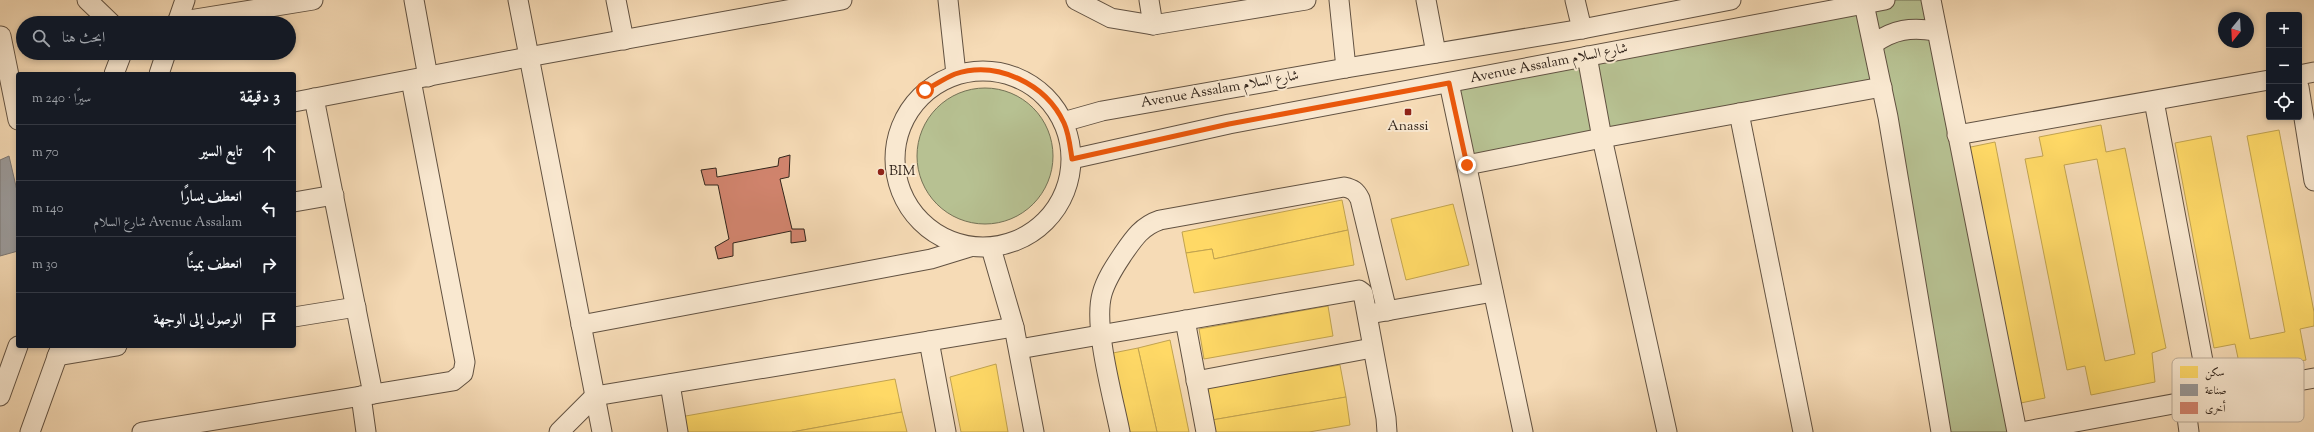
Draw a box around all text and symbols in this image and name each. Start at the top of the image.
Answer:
north arrow [2218,12,2254,48]
map controls [2266,12,2302,120]
button: + [2266,12,2302,48]
search box [16,16,296,60]
icon: search [30,27,52,49]
text: ابحث هنا [62,28,105,49]
street label: Avenue Assalam شارع السلام [1468,39,1630,90]
button: − [2266,48,2302,84]
street label: Avenue Assalam شارع السلام [1139,66,1301,115]
route start [916,81,934,99]
button: locate [2266,84,2302,120]
text: 3 دقيقة [240,86,280,110]
text: سيرًا · 240 m [32,90,91,108]
marker: Anassi [1403,107,1413,117]
place label: Anassi [1387,117,1429,137]
text: تابع السير [200,142,242,163]
icon: ahead [258,142,280,164]
text: 70 m [32,144,59,162]
route end [1458,156,1476,174]
place label: BIM [889,162,915,182]
marker: BIM [876,167,886,177]
text: انعطف يسارًا [181,187,242,208]
icon: left [258,198,280,220]
text: 140 m [32,200,63,218]
text: Avenue Assalam شارع السلام [93,214,242,232]
text: انعطف يمينًا [187,254,242,275]
icon: right [258,254,280,276]
text: 30 m [32,256,58,274]
text: الوصول إلى الوجهة [153,310,242,331]
icon: arrive [258,310,280,332]
legend [2172,358,2304,422]
text: سكن [2205,365,2224,381]
text: صناعة [2205,383,2227,399]
text: أخرى [2205,400,2226,417]

